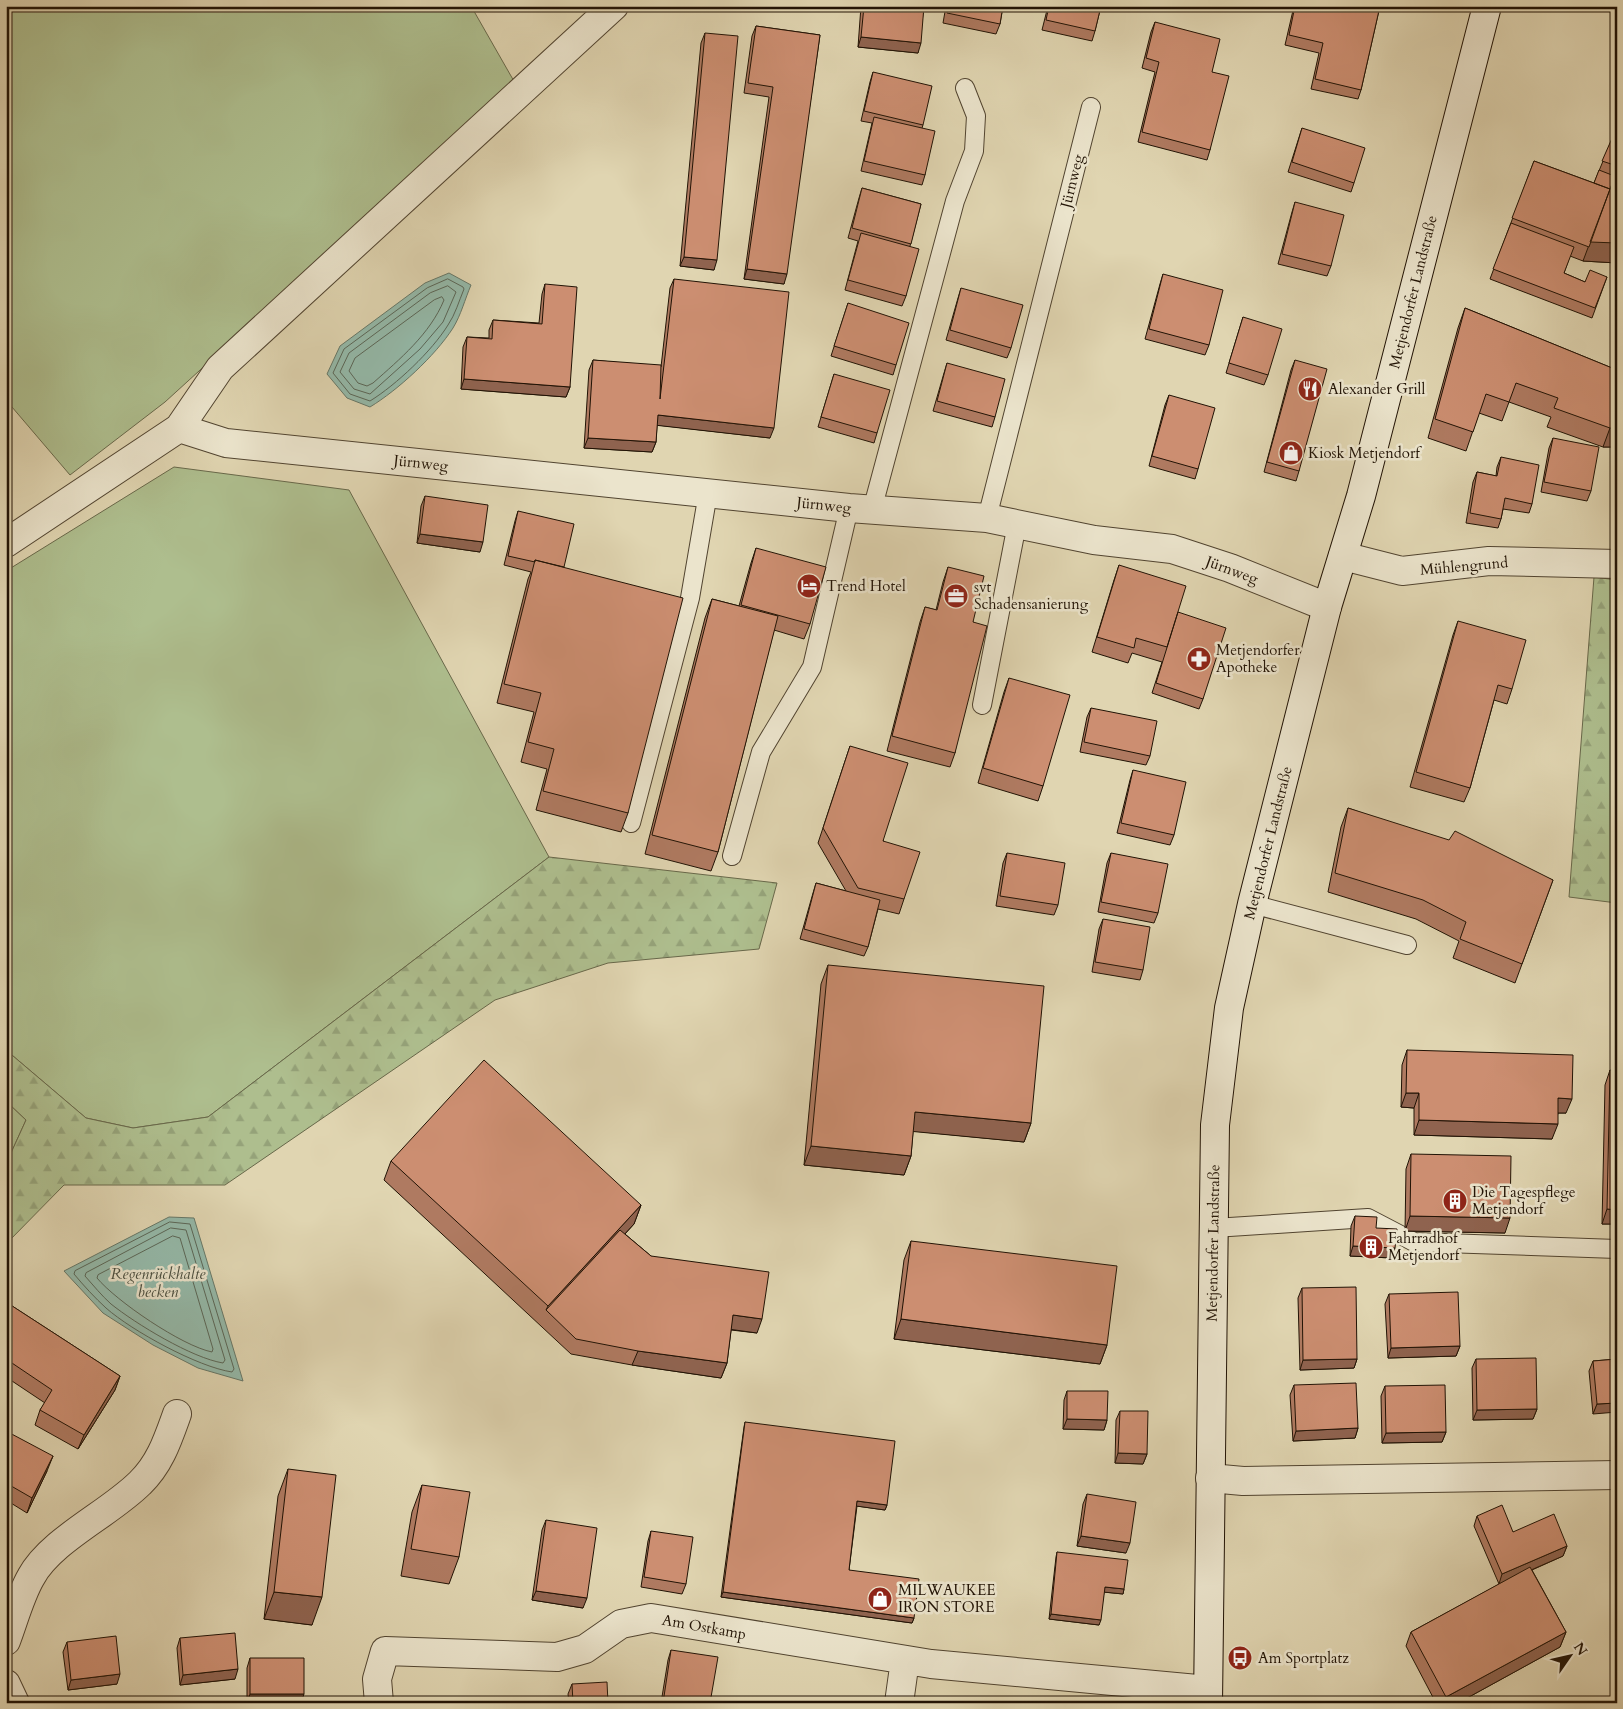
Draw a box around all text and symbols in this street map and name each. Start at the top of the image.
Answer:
street label: Jürnweg [1055,152,1088,212]
street label: Metjendorfer Landstraße [1384,213,1442,371]
restaurant icon: Alexander Grill [1297,376,1323,402]
place label: Alexander Grill [1328,379,1425,399]
shop icon: Kiosk Metjendorf [1278,440,1304,466]
place label: Kiosk Metjendorf [1308,443,1422,463]
street label: Jürnweg [391,450,450,476]
street label: Jürnweg [794,492,853,518]
street label: Jürnweg [1201,551,1262,589]
street label: Mühlengrund [1419,552,1509,580]
hotel icon: Trend Hotel [796,573,822,599]
place label: Trend Hotel [826,576,906,596]
place label: svt Schadensanierung [974,577,1089,614]
office icon: svt Schadensanierung [943,583,969,609]
place label: Metjendorfer Apotheke [1216,640,1300,677]
pharmacy icon: Metjendorfer Apotheke [1186,646,1212,672]
street label: Metjendorfer Landstraße [1239,764,1297,922]
street label: Metjendorfer Landstraße [1202,1164,1224,1322]
place label: Die Tagespflege Metjendorf [1472,1182,1576,1219]
building icon: Die Tagespflege Metjendorf [1442,1188,1468,1214]
place label: Fahrradhof Metjendorf [1388,1228,1462,1265]
building icon: Fahrradhof Metjendorf [1358,1234,1384,1260]
water label: Regenrückhalte becken [111,1263,206,1303]
place label: MILWAUKEE IRON STORE [898,1580,996,1617]
shop icon: MILWAUKEE IRON STORE [867,1586,893,1612]
street label: Am Ostkamp [660,1610,748,1644]
north arrow [1546,1632,1596,1682]
text: N [1569,1639,1592,1659]
bus stop icon: Am Sportplatz [1227,1645,1253,1671]
place label: Am Sportplatz [1258,1648,1349,1668]

